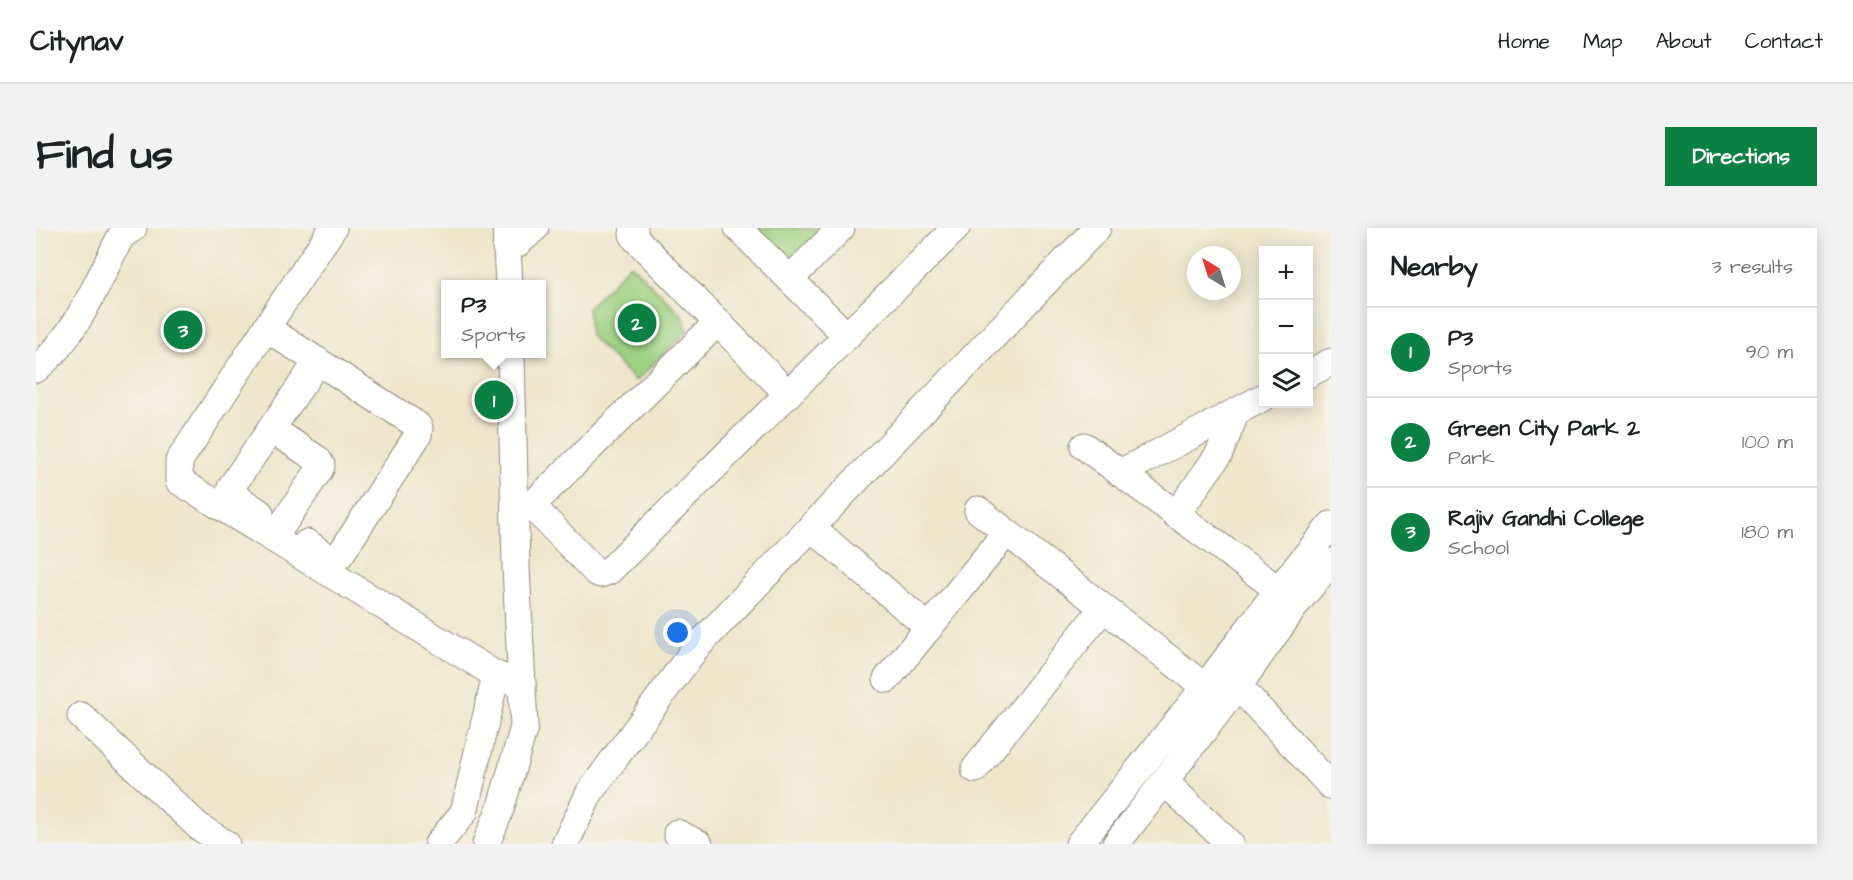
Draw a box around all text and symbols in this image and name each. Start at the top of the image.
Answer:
text: Citynav [30,22,124,61]
text: Home [1498,27,1550,56]
text: Map [1583,27,1623,56]
text: About [1656,27,1712,56]
text: Contact [1745,27,1823,56]
text: Find us [36,127,173,185]
button: Directions [1665,127,1817,186]
north arrow [1187,246,1241,300]
map controls [1259,246,1313,408]
button: + [1259,246,1313,300]
text: Nearby [1391,249,1478,285]
text: 3 results [1711,253,1793,281]
popup [441,280,546,358]
text: P3 [461,290,487,321]
pin: 2 [618,300,656,346]
button: − [1259,300,1313,354]
pin: 3 [164,308,202,352]
text: Sports [461,321,526,349]
text: P3 [1448,323,1473,354]
text: 1 [1409,338,1412,366]
text: 90 m [1745,338,1793,366]
button: layers [1259,354,1313,408]
text: Sports [1448,354,1512,382]
pin: 1 [474,378,514,423]
text: Green City Park 2 [1448,413,1640,444]
text: 2 [1405,428,1416,456]
text: 100 m [1742,428,1793,456]
text: Park [1448,444,1494,472]
text: Rajiv Gandhi College [1448,503,1644,534]
text: 3 [1405,518,1416,546]
text: 180 m [1741,518,1793,546]
text: School [1448,534,1509,562]
your location [663,618,692,647]

